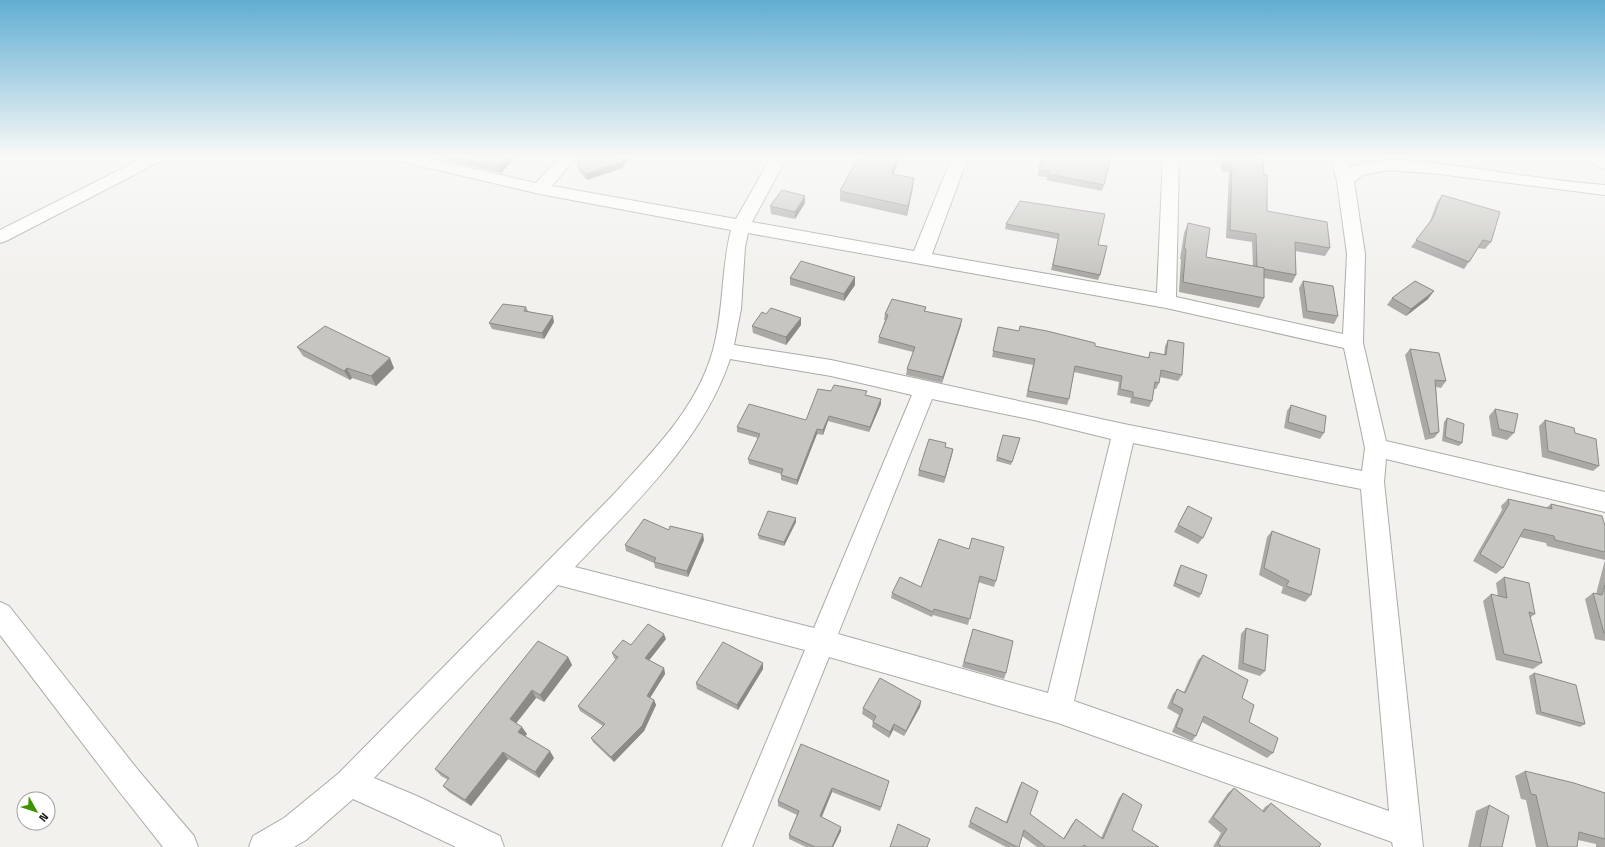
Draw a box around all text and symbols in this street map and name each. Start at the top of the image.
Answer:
north arrow [16,791,56,831]
text: N [36,810,52,825]

